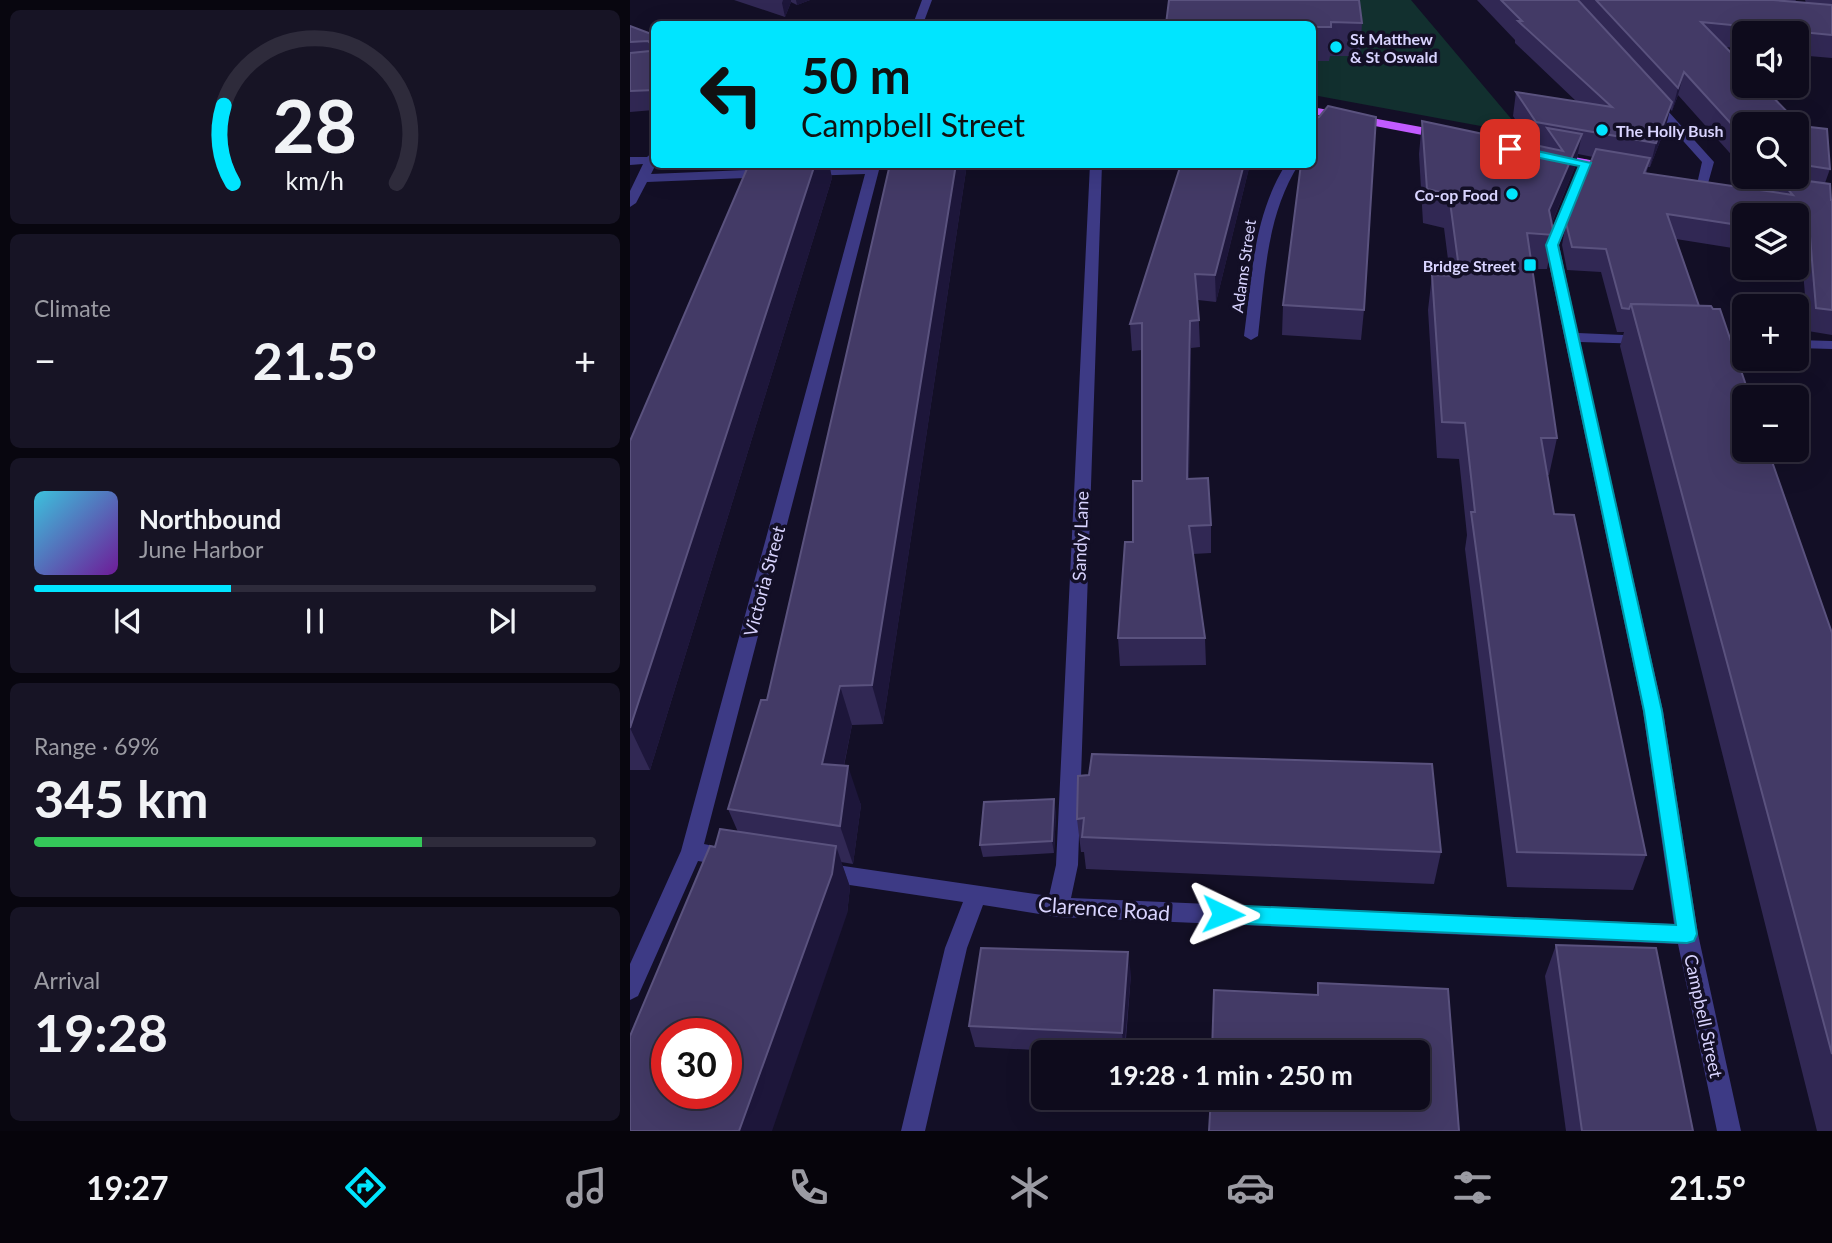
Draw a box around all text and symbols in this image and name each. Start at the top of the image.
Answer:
map controls [1732,21,1809,462]
button: sound [1732,21,1809,98]
place label: St Matthew & St Oswald [1350,29,1437,66]
marker: St Matthew & St Oswald [1328,39,1344,55]
text: 50 m [801,46,911,104]
icon: left [686,49,777,140]
text: 28 [273,81,357,169]
text: Campbell Street [801,105,1025,144]
button: search [1732,112,1809,189]
pin [1480,119,1540,179]
place label: The Holly Bush [1616,121,1724,140]
marker: The Holly Bush [1594,122,1610,138]
icon: arrive [1491,130,1529,168]
text: km/h [286,165,344,195]
place label: Co-op Food [1414,185,1498,204]
marker: Co-op Food [1504,186,1520,202]
button: layers [1732,203,1809,280]
street label: Adams Street [1227,218,1259,314]
place label: Bridge Street [1423,256,1516,275]
marker: Bridge Street [1522,257,1538,273]
text: Climate [34,294,111,322]
button: + [1732,294,1809,371]
text: 21.5° [253,329,377,391]
text: − [34,337,56,383]
text: + [574,337,596,383]
button: − [1732,385,1809,462]
street label: Sandy Lane [1067,491,1093,581]
text: Northbound [139,503,281,535]
street label: Victoria Street [739,523,789,639]
text: June Harbor [139,535,263,563]
icon: previous [109,602,147,640]
icon: pause [296,602,334,640]
icon: next [483,602,521,640]
text: Range · 69% [34,732,159,760]
text: 345 km [34,767,208,829]
position arrow [1186,877,1260,951]
street label: Clarence Road [1037,891,1171,925]
street label: Campbell Street [1680,952,1728,1080]
text: Arrival [34,966,100,994]
text: 19:28 [34,1001,168,1063]
speed limit sign: 30 [651,1018,742,1109]
text: 19:28 · 1 min · 250 m [1108,1059,1353,1091]
icon: directions [341,1163,390,1212]
icon: music [562,1163,611,1212]
icon: phone [784,1163,833,1212]
icon: climate [1005,1163,1054,1212]
icon: car [1226,1163,1275,1212]
icon: filters [1448,1163,1497,1212]
text: 19:27 [86,1168,169,1207]
text: 21.5° [1669,1168,1746,1207]

